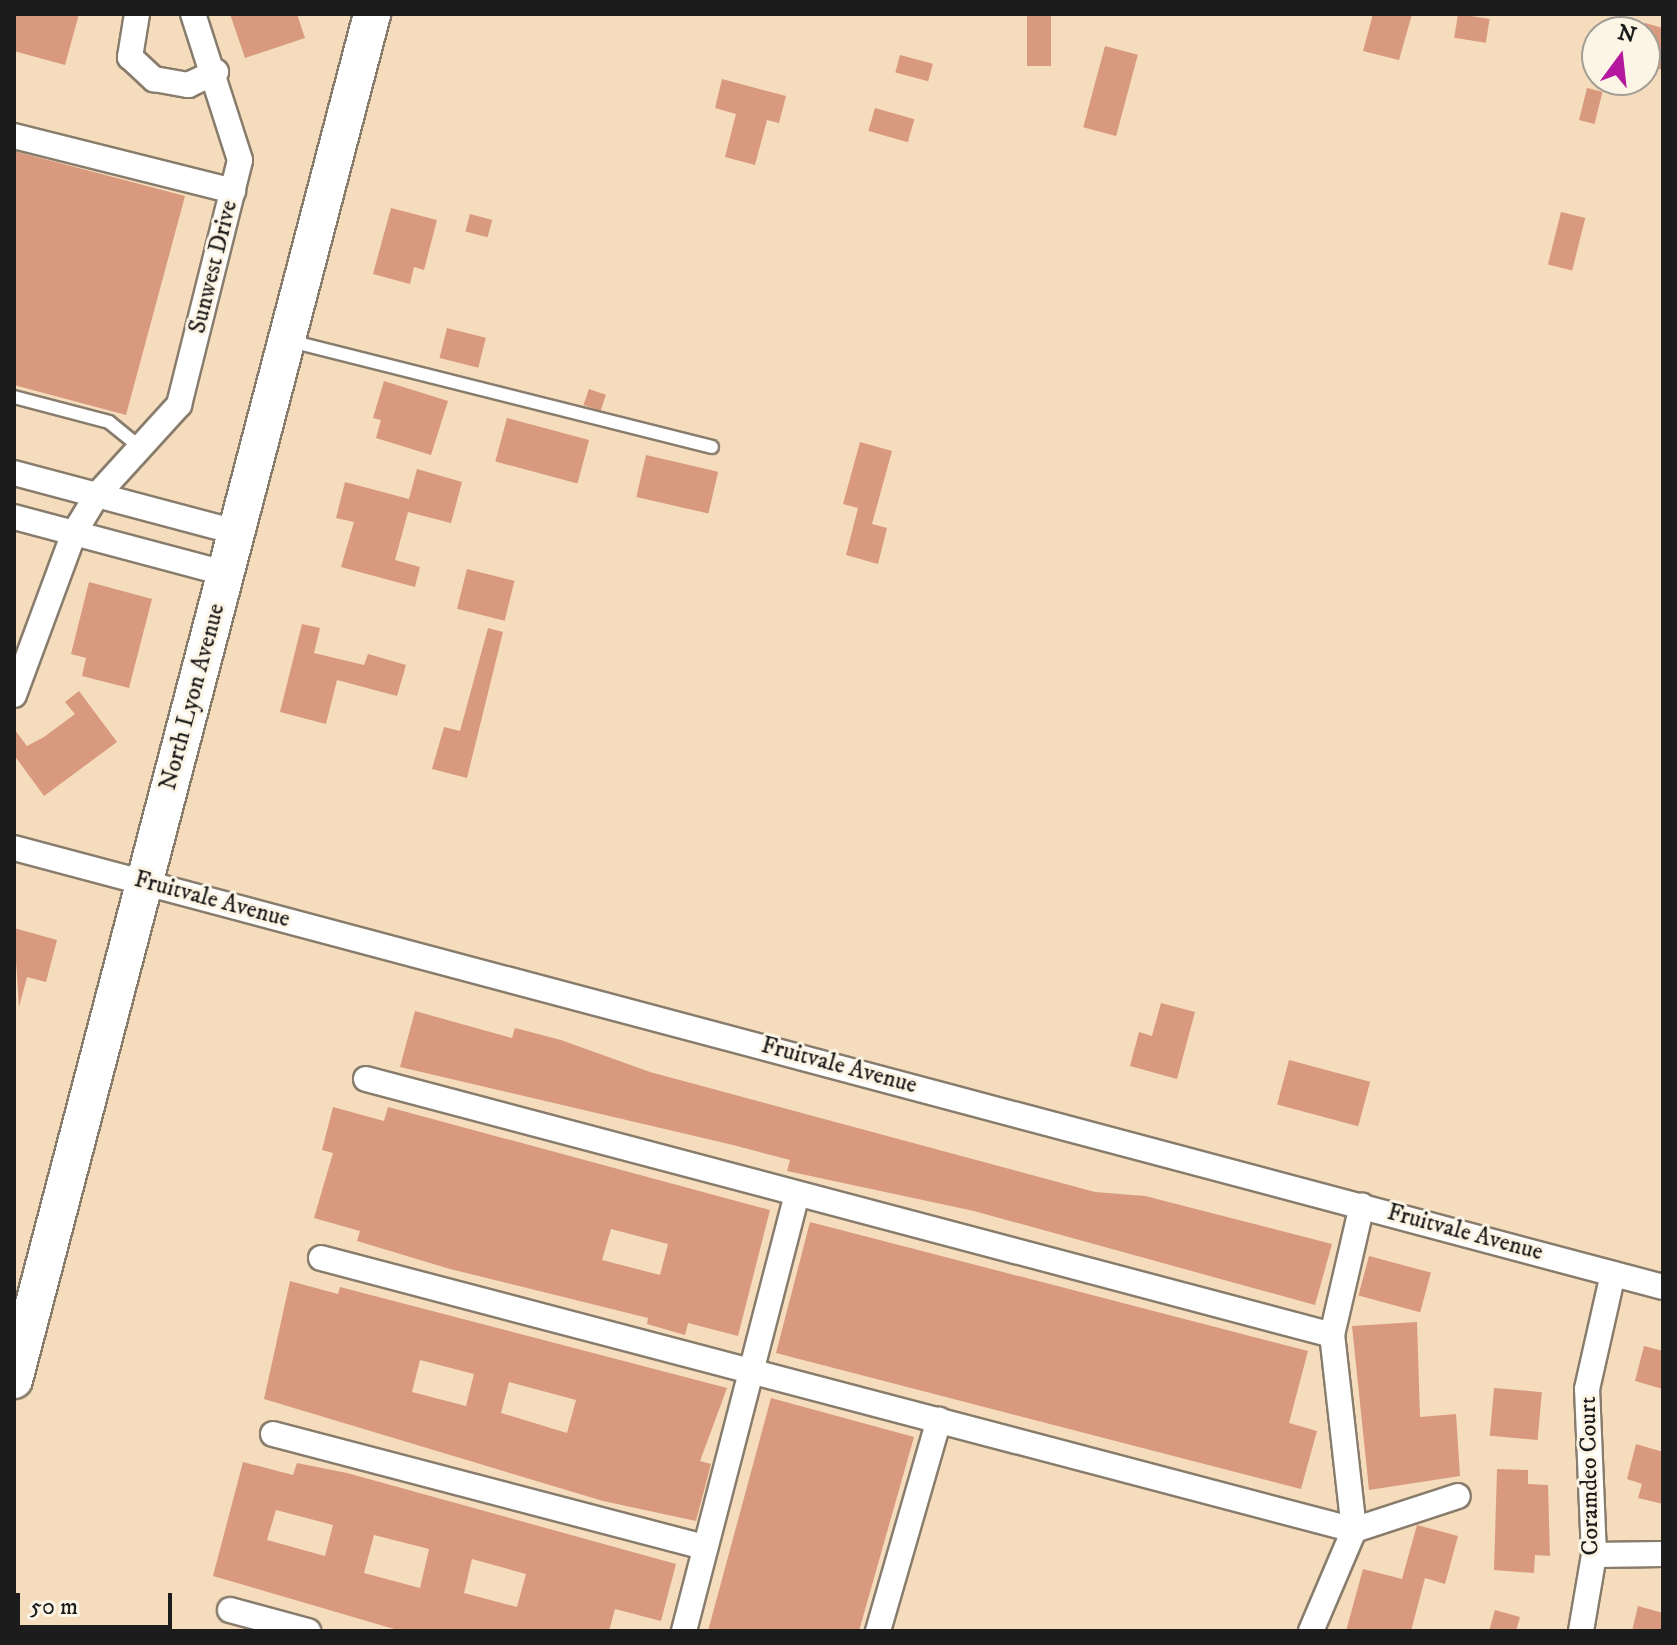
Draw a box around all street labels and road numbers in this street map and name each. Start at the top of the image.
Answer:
street label: Sunwest Drive [184,197,244,337]
street label: North Lyon Avenue [154,601,232,793]
street label: Fruitvale Avenue [131,865,293,935]
street label: Fruitvale Avenue [758,1031,920,1101]
street label: Fruitvale Avenue [1384,1198,1546,1268]
street label: Coramdeo Court [1574,1396,1606,1556]

